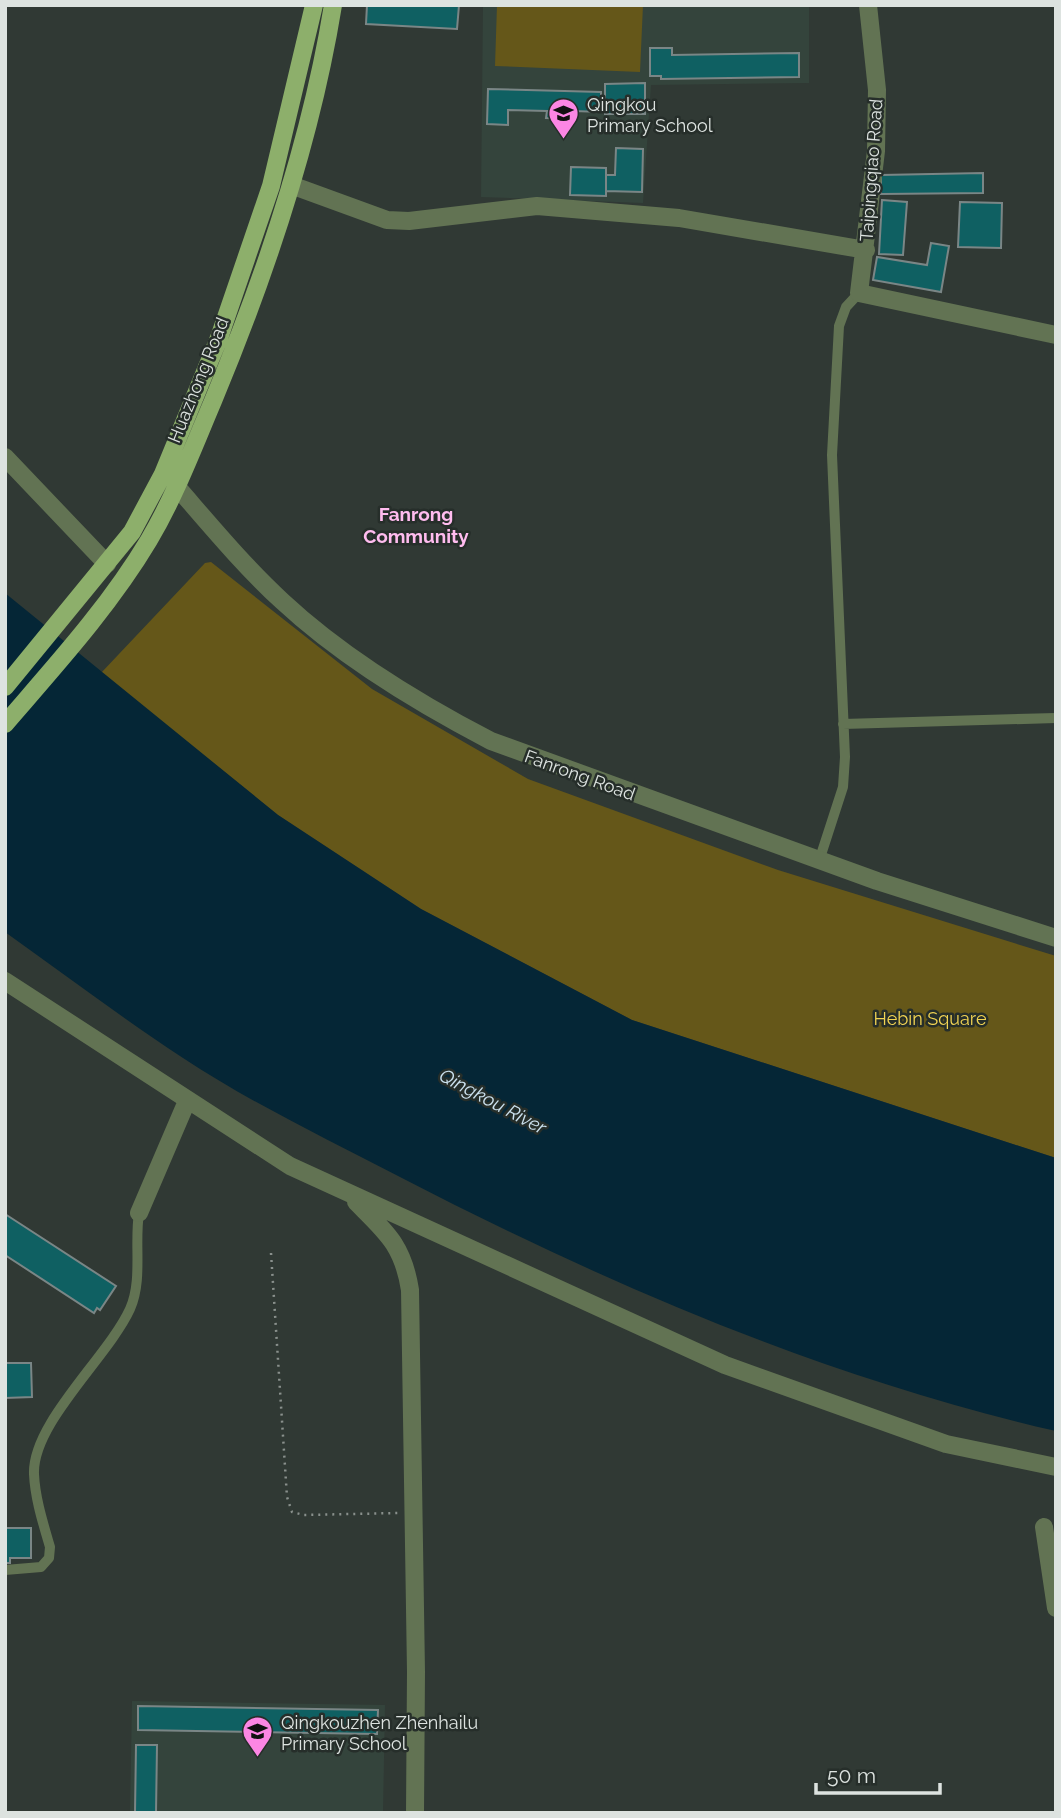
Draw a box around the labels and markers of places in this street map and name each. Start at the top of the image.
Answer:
place label: Qingkou Primary School [587,94,713,136]
school or university icon: Qingkou Primary School [547,97,581,141]
place label: Qingkouzhen Zhenhailu Primary School [281,1712,478,1754]
school or university icon: Qingkouzhen Zhenhailu Primary School [241,1715,275,1759]

